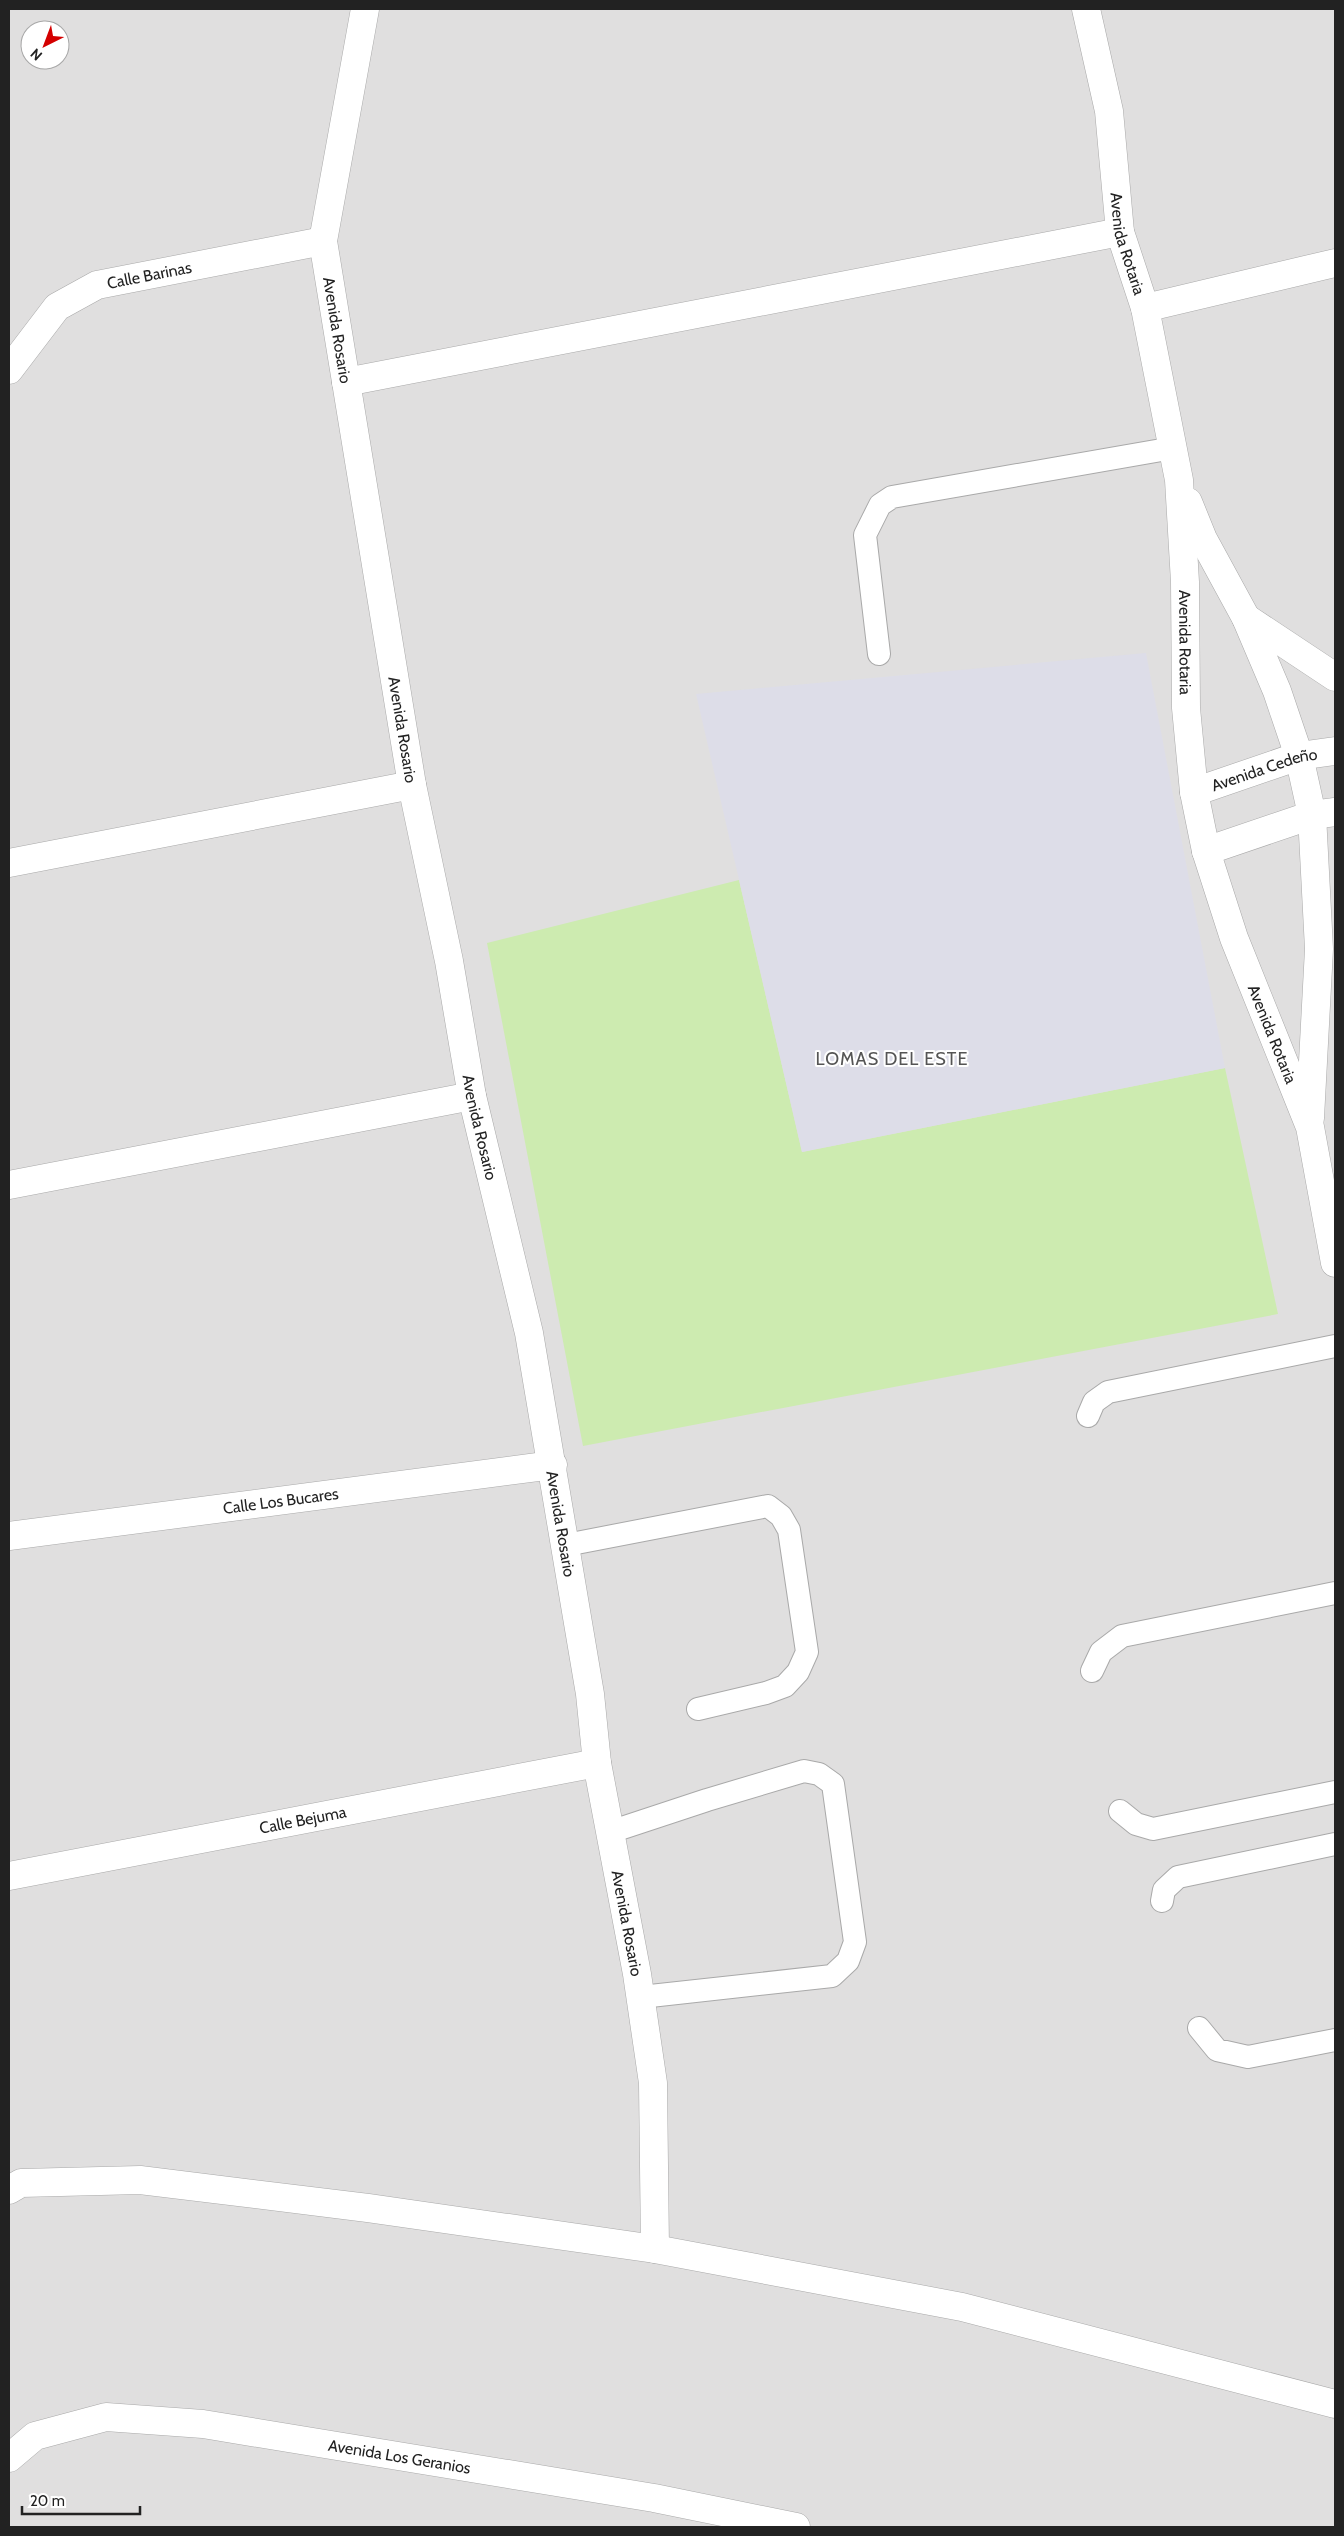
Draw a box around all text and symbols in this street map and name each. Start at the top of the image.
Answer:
north arrow [20,20,70,70]
text: N [27,45,46,65]
street label: Avenida Rotaria [1107,192,1150,297]
street label: Calle Barinas [105,257,193,292]
street label: Avenida Rosario [320,275,356,385]
street label: Avenida Rotaria [1176,590,1195,695]
street label: Avenida Rosario [385,675,421,785]
street label: Avenida Cedeño [1209,744,1319,795]
street label: Avenida Rotaria [1244,982,1301,1087]
district label: LOMAS DEL ESTE [816,1048,968,1070]
street label: Avenida Rosario [459,1073,501,1182]
street label: Avenida Rosario [543,1469,580,1579]
street label: Calle Los Bucares [222,1484,340,1517]
street label: Calle Bejuma [258,1802,348,1837]
street label: Avenida Rosario [608,1869,647,1978]
street label: Avenida Los Geranios [327,2435,473,2477]
scale bar [22,2484,140,2516]
text: 20 m [30,2492,65,2510]

